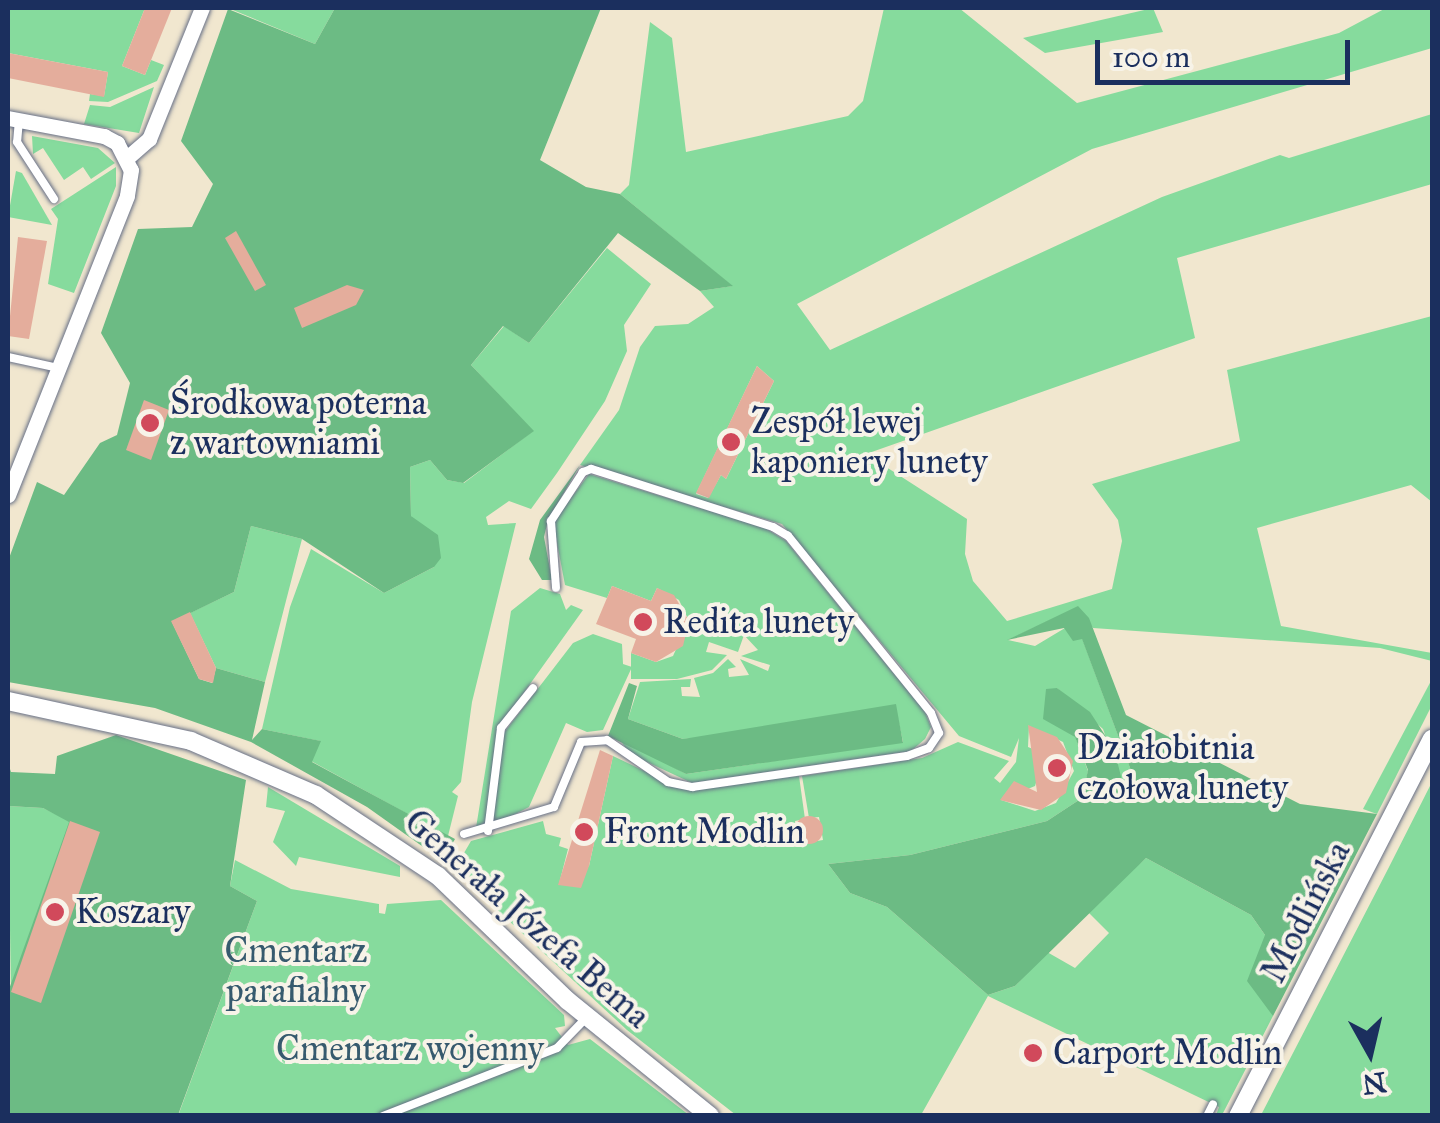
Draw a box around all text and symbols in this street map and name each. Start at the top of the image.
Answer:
scale bar [1100,20,1355,82]
text: 100 m [1112,39,1190,75]
place label: Środkowa poterna z wartowniami [170,382,427,464]
place label: Zespół lewej kaponiery lunety [751,401,988,483]
marker: Środkowa poterna z wartowniami [139,412,161,434]
marker: Zespół lewej kaponiery lunety [720,431,742,453]
place label: Redita lunety [663,601,854,643]
marker: Redita lunety [632,611,654,633]
place label: Działobitnia czołowa lunety [1077,727,1288,809]
marker: Działobitnia czołowa lunety [1046,757,1068,779]
street label: Generała Józefa Bema [396,801,658,1037]
place label: Front Modlin [604,811,805,853]
marker: Front Modlin [573,821,595,843]
street label: Modlińska [1253,834,1359,990]
place label: Koszary [75,891,191,933]
marker: Koszary [44,901,66,923]
park label: Cmentarz parafialny [225,930,367,1012]
north arrow [1320,1003,1420,1103]
park label: Cmentarz wojenny [276,1028,544,1070]
place label: Carport Modlin [1053,1032,1282,1074]
marker: Carport Modlin [1022,1042,1044,1064]
text: N [1360,1064,1388,1102]

